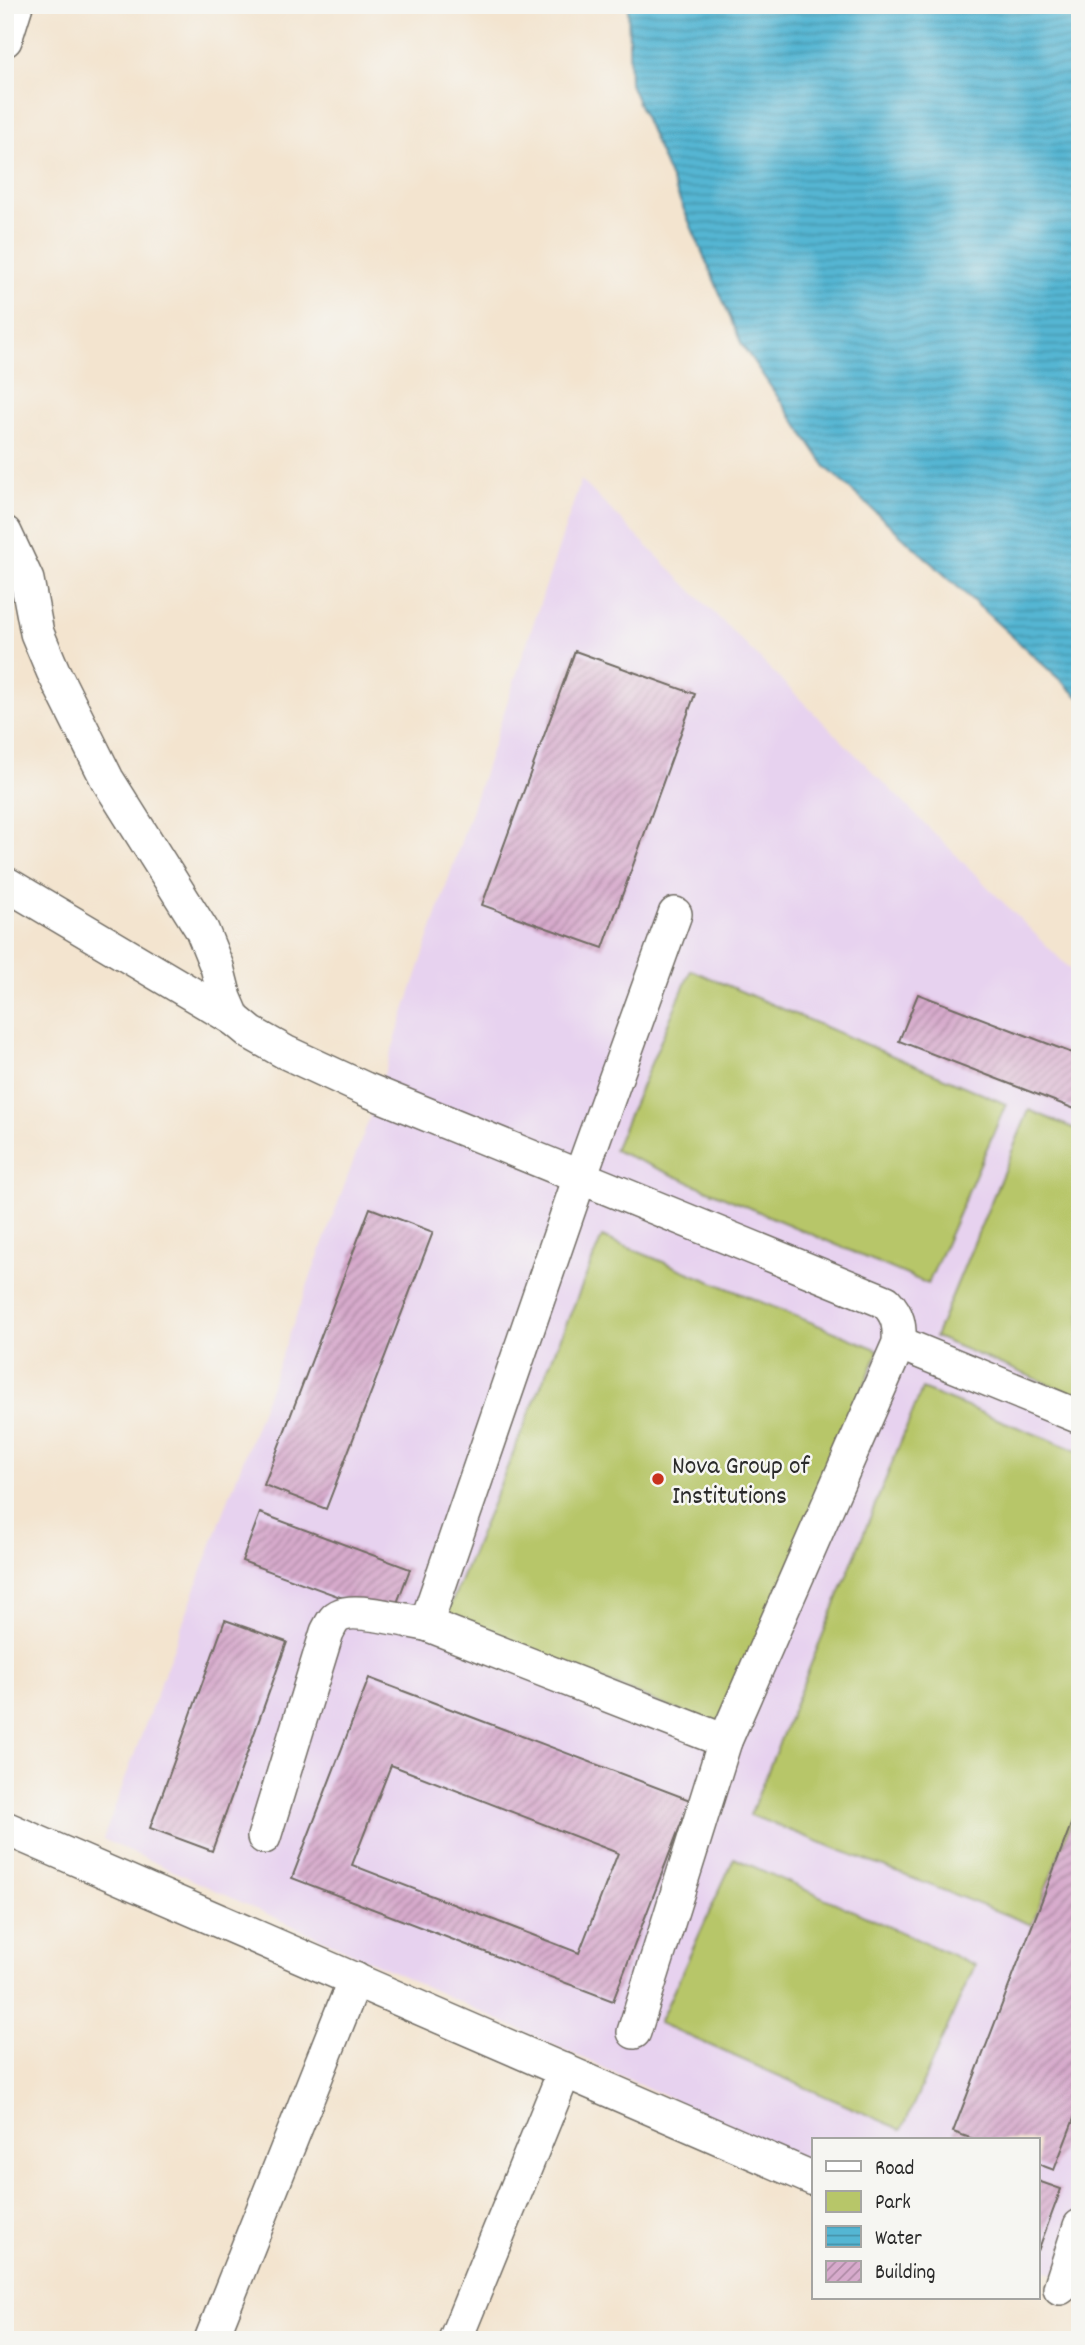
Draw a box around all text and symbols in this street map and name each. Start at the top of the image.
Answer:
place label: Nova Group of Institutions [672,1449,810,1516]
marker: Nova Group of Institutions [650,1471,666,1487]
legend [812,2138,1040,2300]
text: Road [875,2155,914,2185]
text: Park [875,2189,911,2219]
text: Water [875,2225,922,2255]
text: Building [875,2259,935,2289]

